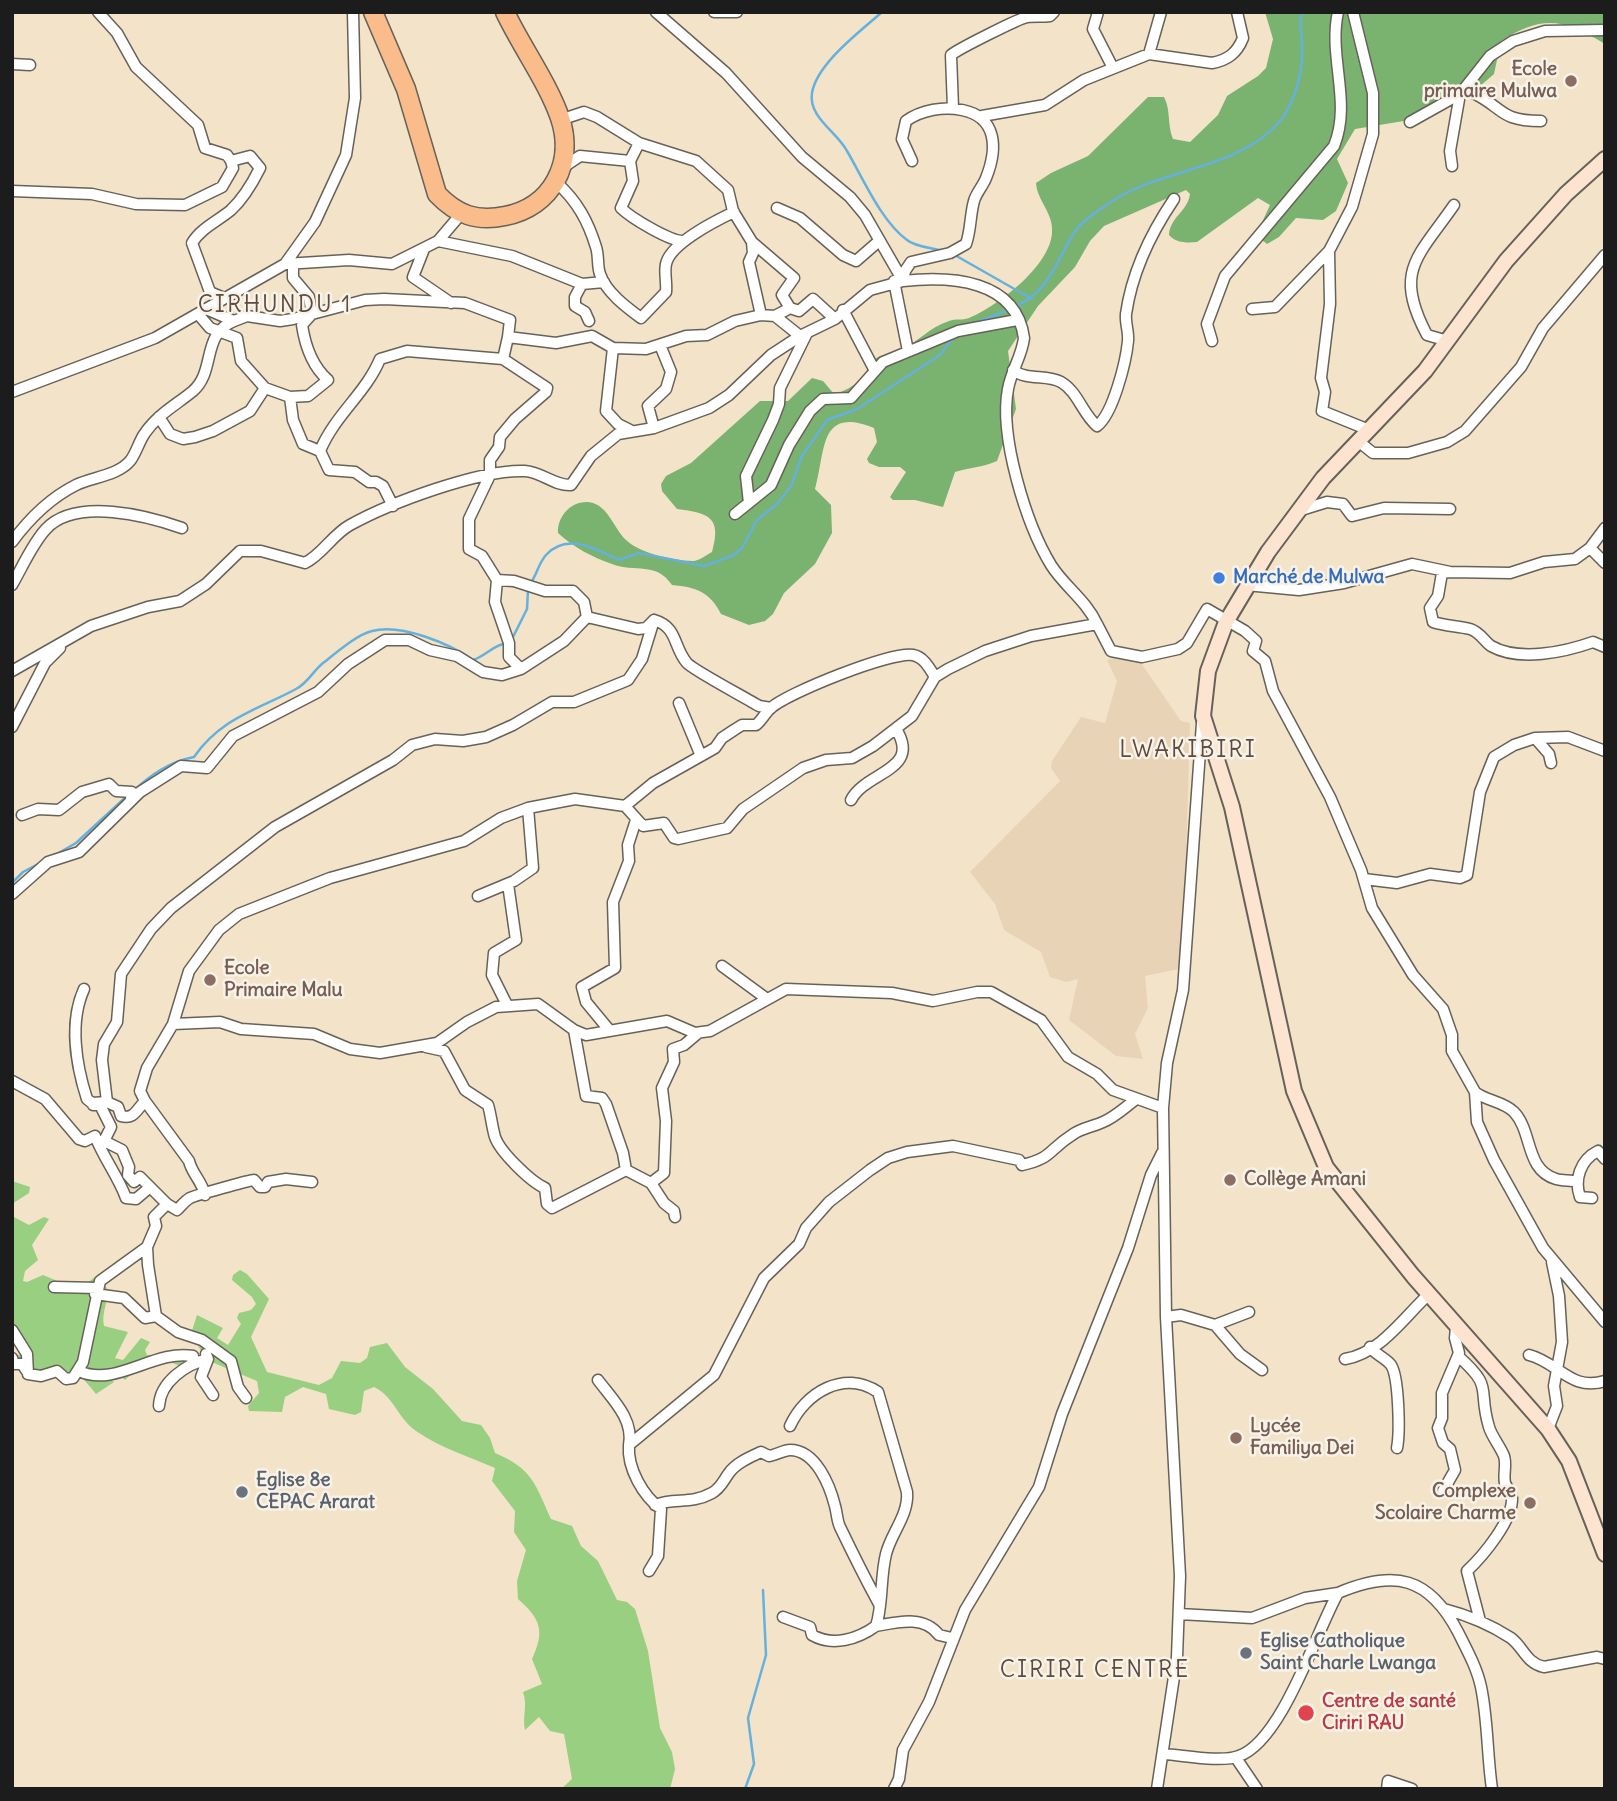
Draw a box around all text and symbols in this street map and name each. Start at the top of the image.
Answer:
place label: Ecole primaire Mulwa [1424,59,1557,103]
marker: Ecole primaire Mulwa [1563,73,1579,89]
district label: CIRHUNDU 1 [199,291,351,319]
place label: Marché de Mulwa [1233,567,1384,589]
marker: Marché de Mulwa [1211,570,1227,586]
district label: LWAKIBIRI [1120,736,1256,764]
place label: Ecole Primaire Malu [224,958,343,1002]
marker: Ecole Primaire Malu [202,972,218,988]
place label: Collège Amani [1244,1169,1366,1191]
marker: Collège Amani [1222,1172,1238,1188]
place label: Lycée Familiya Dei [1250,1416,1354,1460]
marker: Lycée Familiya Dei [1228,1430,1244,1446]
place label: Eglise 8e CEPAC Ararat [256,1470,375,1514]
place label: Complexe Scolaire Charme [1375,1481,1516,1525]
marker: Eglise 8e CEPAC Ararat [234,1484,250,1500]
marker: Complexe Scolaire Charme [1522,1495,1538,1511]
place label: Eglise Catholique Saint Charle Lwanga [1260,1631,1436,1675]
marker: Eglise Catholique Saint Charle Lwanga [1238,1645,1254,1661]
district label: CIRIRI CENTRE [1001,1656,1189,1684]
place label: Centre de santé Ciriri RAU [1322,1691,1456,1735]
marker: Centre de santé Ciriri RAU [1296,1703,1316,1723]

